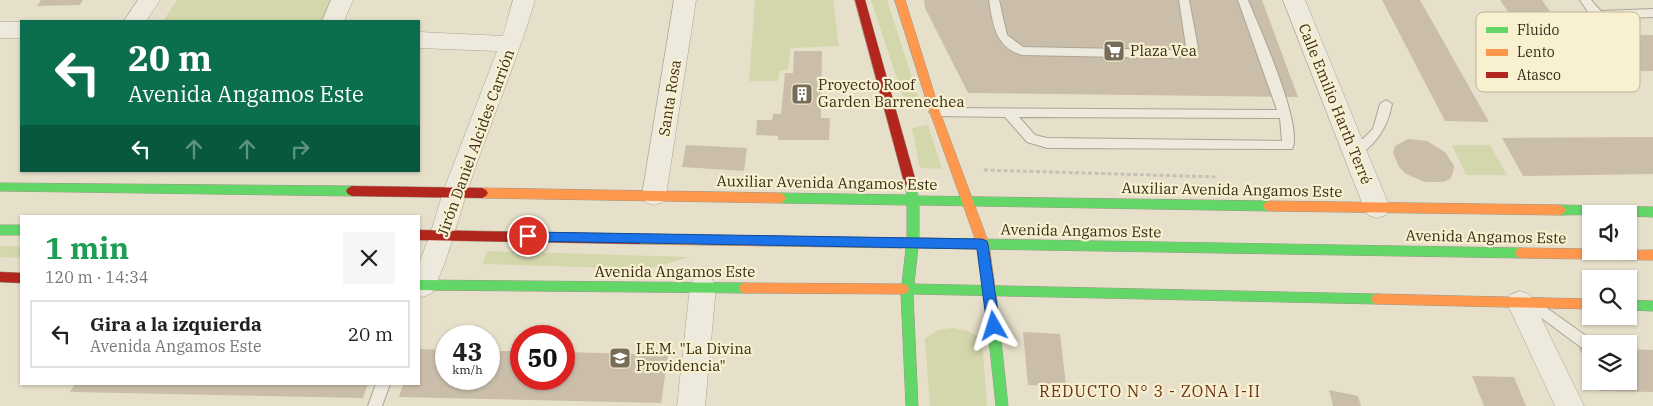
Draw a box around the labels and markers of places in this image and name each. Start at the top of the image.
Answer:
supermarket icon: Plaza Vea [1102,39,1126,63]
place label: Plaza Vea [1130,41,1197,60]
place label: Proyecto Roof Garden Barrenechea [818,75,965,111]
building icon: Proyecto Roof Garden Barrenechea [790,82,814,106]
pin [507,215,549,257]
place label: I.E.M. "La Divina Providencia" [636,339,752,375]
school or university icon: I.E.M. "La Divina Providencia" [608,346,632,370]

